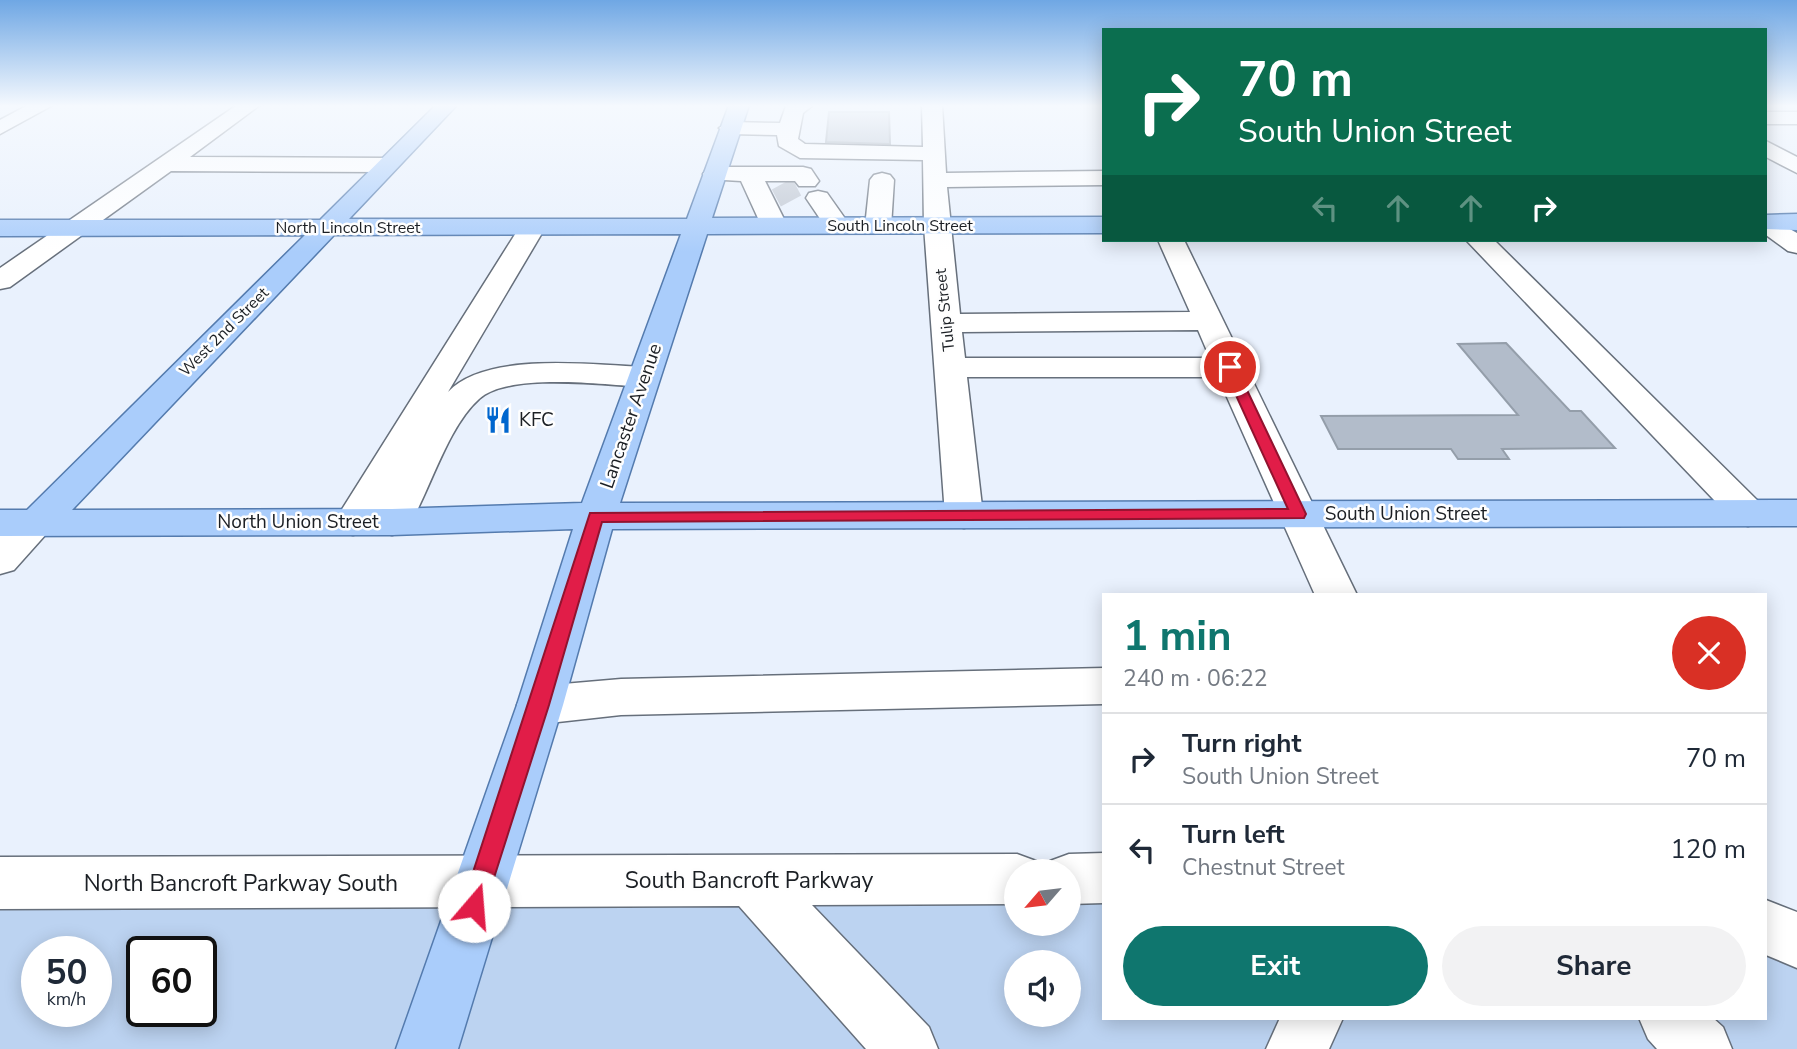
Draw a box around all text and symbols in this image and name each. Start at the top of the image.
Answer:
text: 70 m [1238,46,1353,113]
icon: right [1123,56,1214,147]
text: South Union Street [1238,110,1511,153]
icon: left [1306,189,1344,227]
icon: ahead [1379,189,1417,227]
icon: ahead [1452,189,1490,227]
icon: right [1525,189,1563,227]
street label: South Lincoln Street [827,215,973,237]
street label: North Lincoln Street [276,217,421,239]
street label: Tulip Street [930,267,960,352]
street label: West 2nd Street [174,282,274,382]
pin [1200,337,1260,397]
street label: Lancaster Avenue [594,340,668,492]
icon: arrive [1211,348,1249,386]
restaurant icon: KFC [483,405,513,435]
place label: KFC [519,407,554,433]
street label: South Union Street [1325,501,1488,527]
street label: North Union Street [217,509,379,535]
text: 1 min [1123,608,1232,665]
button: close [1672,616,1746,690]
text: 240 m · 06:22 [1123,663,1268,694]
text: Turn right [1182,726,1301,761]
icon: right [1123,740,1161,778]
text: 70 m [1686,741,1746,776]
text: South Union Street [1182,761,1379,792]
text: Turn left [1182,817,1285,852]
icon: left [1123,831,1161,869]
text: 120 m [1670,832,1746,867]
text: Chestnut Street [1182,852,1344,883]
north arrow [1004,859,1082,936]
map controls [1004,859,1081,1027]
street label: South Bancroft Parkway [625,865,874,896]
street label: North Bancroft Parkway South [84,868,398,899]
position arrow [437,869,511,943]
button: Exit [1123,926,1428,1006]
button: Share [1442,926,1746,1006]
speed limit sign: 60 [126,936,217,1027]
text: 50 [45,949,88,996]
button: sound [1004,950,1081,1027]
text: km/h [47,987,86,1011]

